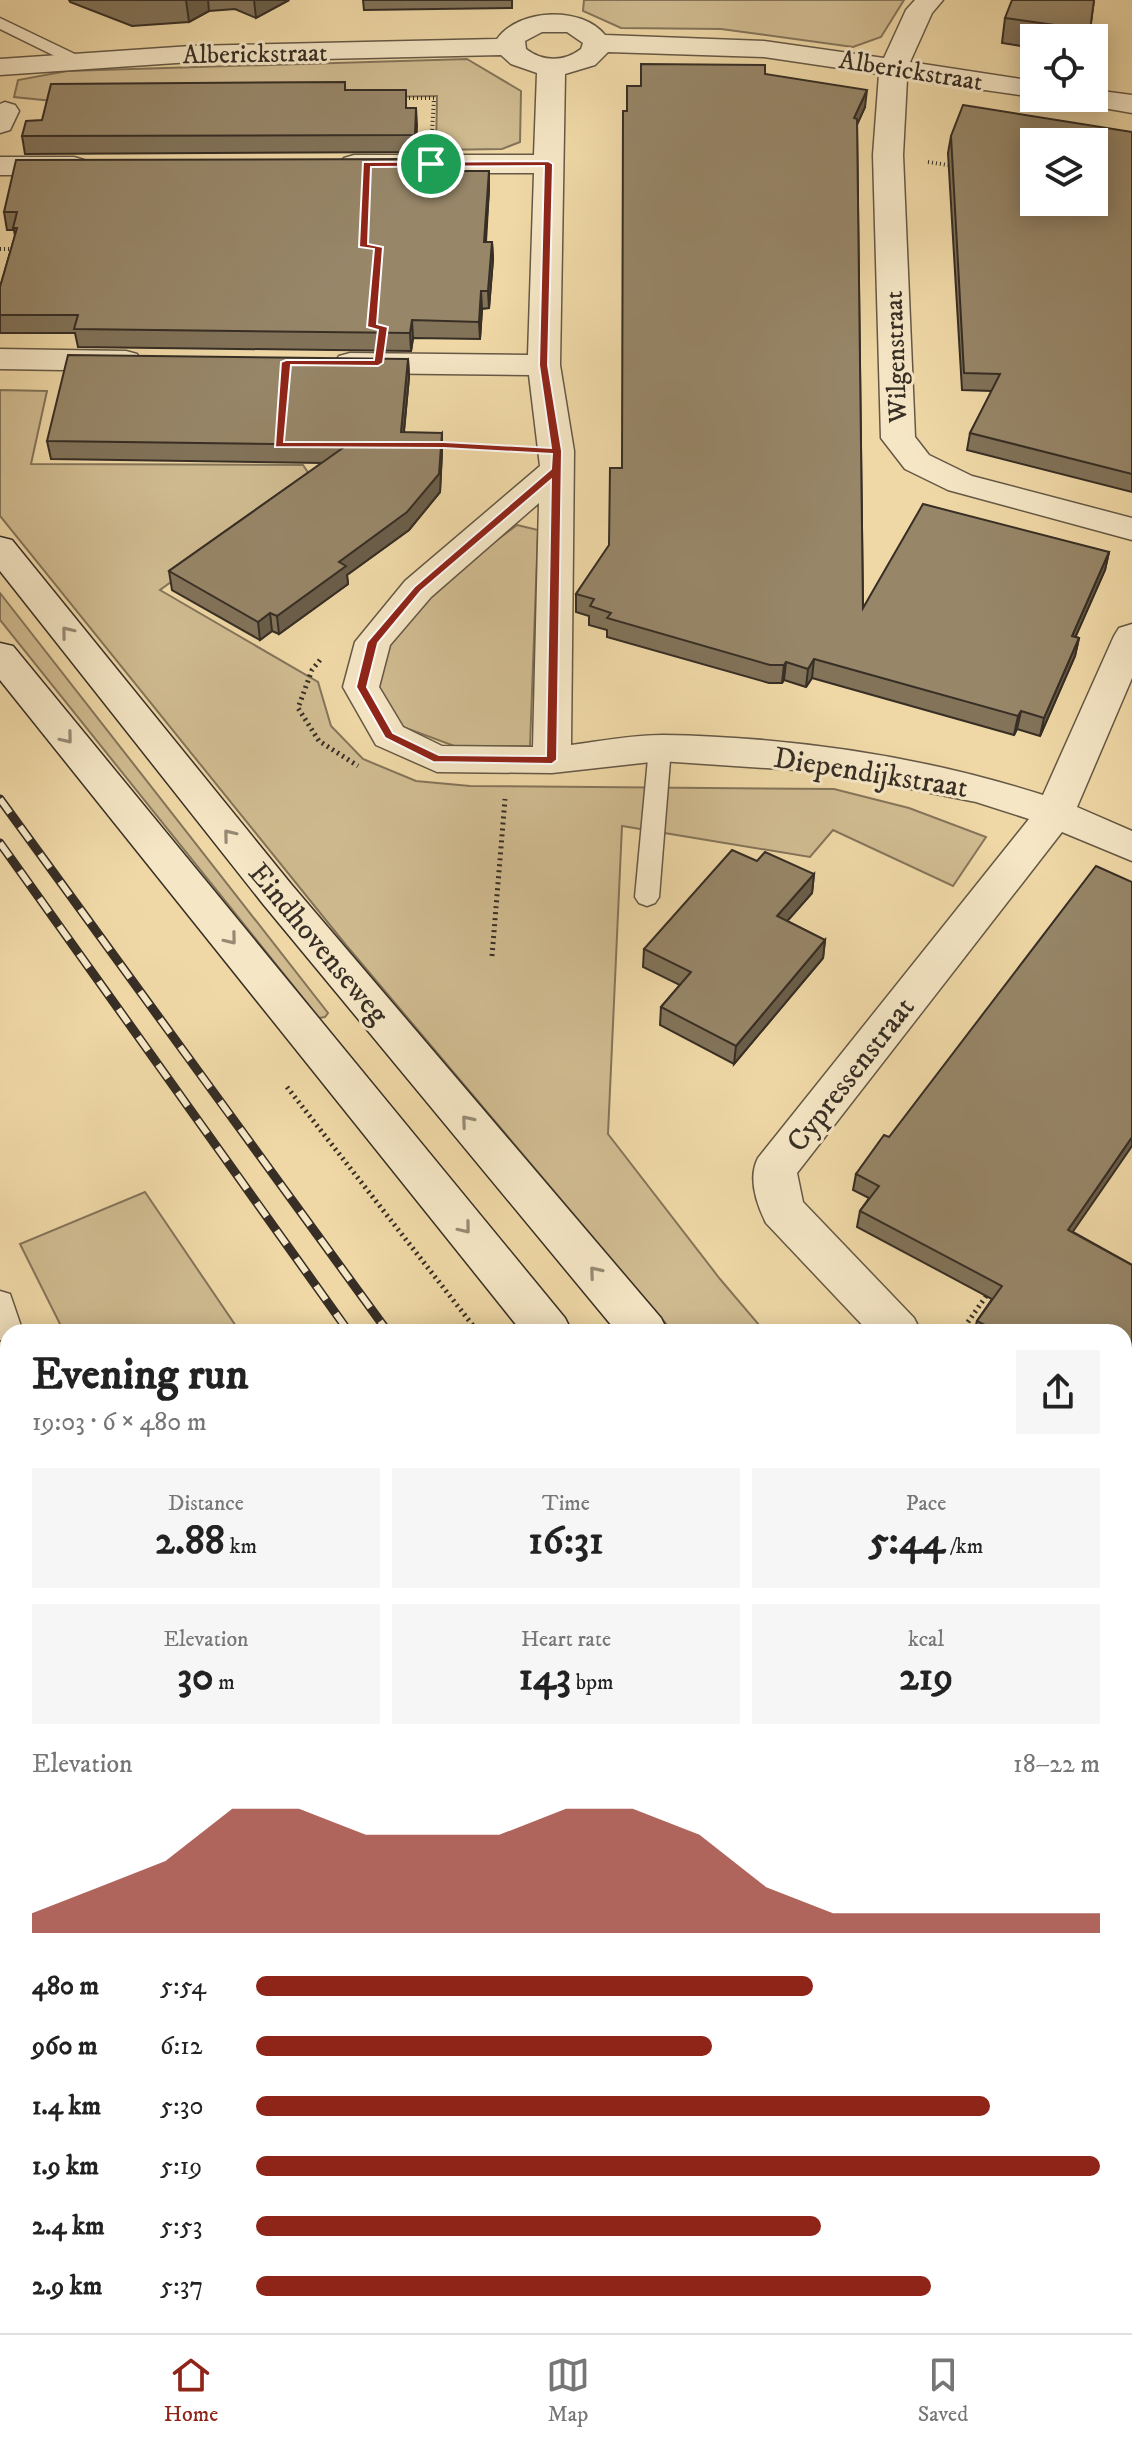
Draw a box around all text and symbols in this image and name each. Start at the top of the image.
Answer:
map controls [1020,24,1108,216]
button: locate [1020,24,1108,112]
street label: Alberickstraat [182,37,328,72]
street label: Alberickstraat [837,44,985,99]
button: layers [1020,128,1108,216]
pin [397,130,465,198]
icon: arrive [409,142,453,186]
street label: Wilgenstraat [878,290,915,425]
one-way arrow [62,626,76,641]
one-way arrow [57,729,71,744]
street label: Diependijkstraat [771,740,971,807]
one-way arrow [225,829,239,844]
street label: Eindhovenseweg [240,856,396,1033]
one-way arrow [221,930,236,944]
street label: Cypressenstraat [779,990,923,1160]
one-way arrow [462,1115,477,1130]
one-way arrow [455,1219,470,1233]
one-way arrow [590,1267,605,1282]
text: Evening run [32,1348,249,1403]
button: share [1016,1350,1100,1434]
text: 19:03 · 6 × 480 m [32,1406,206,1439]
text: Distance [168,1490,244,1517]
text: Time [542,1490,590,1517]
text: Pace [906,1490,946,1517]
text: 2.88 [155,1517,225,1567]
text: 16:31 [528,1517,604,1567]
text: 5:44 [869,1517,945,1567]
text: km [225,1533,257,1560]
text: /km [945,1533,983,1560]
text: Elevation [163,1626,249,1653]
text: Heart rate [521,1626,611,1653]
text: kcal [908,1626,944,1653]
text: 30 [177,1653,214,1703]
text: 143 [518,1653,571,1703]
text: 219 [899,1653,953,1703]
text: m [214,1669,235,1696]
text: bpm [571,1669,614,1696]
text: Elevation [32,1748,133,1781]
text: 18–22 m [1013,1748,1100,1781]
text: 480 m [32,1970,99,2003]
text: 5:54 [160,1970,206,2003]
text: 960 m [32,2030,98,2063]
text: 6:12 [160,2030,203,2063]
text: 1.4 km [32,2090,101,2123]
text: 5:30 [160,2090,203,2123]
text: 1.9 km [32,2150,99,2183]
text: 5:19 [160,2150,202,2183]
text: 2.4 km [32,2210,105,2243]
text: 5:53 [160,2210,202,2243]
text: 2.9 km [32,2270,102,2303]
text: 5:37 [160,2270,203,2303]
tab: Home [164,2353,218,2428]
tab: Map [546,2353,590,2428]
tab: Saved [918,2353,968,2428]

